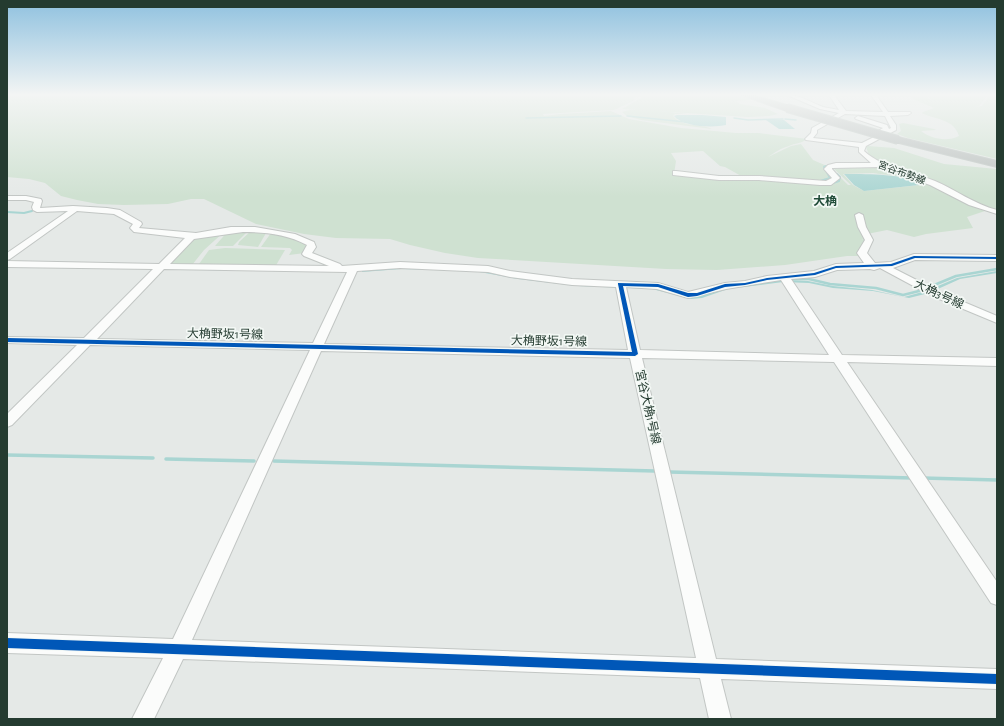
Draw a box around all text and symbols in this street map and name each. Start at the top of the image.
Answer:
street label: 宮谷布勢線 [876,159,927,186]
district label: 大桷 [813,194,837,207]
street label: 大桷3号線 [912,276,966,311]
street label: 大桷野坂1号線 [187,326,263,341]
street label: 大桷野坂1号線 [511,333,587,348]
street label: 宮谷大桷1号線 [634,368,663,445]

